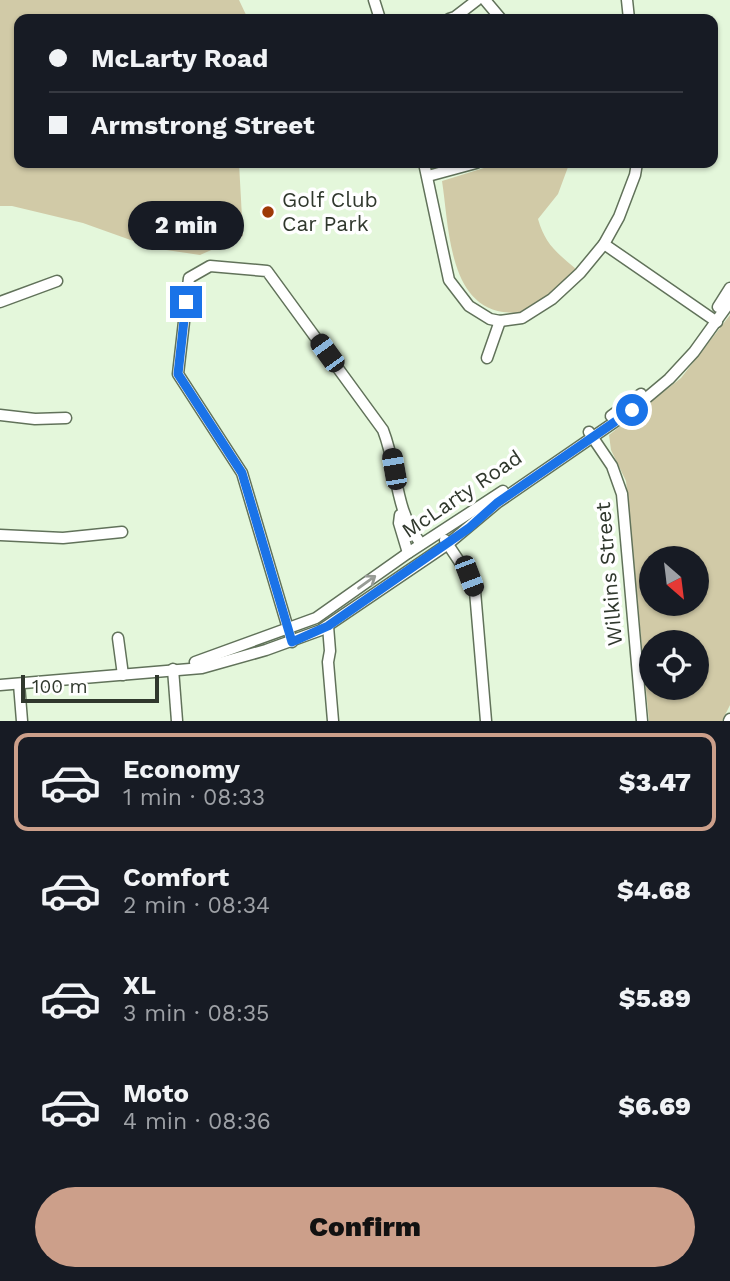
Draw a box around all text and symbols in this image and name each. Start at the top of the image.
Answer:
text: McLarty Road [91,43,268,73]
text: Armstrong Street [91,110,315,140]
place label: Golf Club Car Park [282,187,378,236]
callout: 2 min [128,201,244,250]
marker: Golf Club Car Park [260,204,276,220]
text: 2 min [155,212,217,239]
route end [170,286,202,318]
car [307,330,348,376]
route start [616,394,648,426]
street label: McLarty Road [397,444,527,543]
car [381,446,408,492]
street label: Wilkins Street [590,501,627,647]
north arrow [639,546,709,616]
map controls [639,546,709,700]
car [452,553,487,599]
one-way arrow [357,575,376,589]
button: locate [639,630,709,700]
scale bar [21,672,159,704]
text: 100 m [32,675,88,698]
icon: car [39,751,102,814]
text: Economy [123,754,240,784]
text: $3.47 [619,767,691,797]
text: 1 min · 08:33 [123,784,265,811]
icon: car [39,859,102,922]
text: Comfort [123,862,229,892]
text: $4.68 [617,875,691,905]
text: 2 min · 08:34 [123,892,270,919]
icon: car [39,967,102,1030]
text: XL [123,970,156,1000]
text: $5.89 [619,983,691,1013]
text: 3 min · 08:35 [123,1000,270,1027]
icon: car [39,1075,102,1138]
text: Moto [123,1078,189,1108]
text: $6.69 [618,1091,691,1121]
text: 4 min · 08:36 [123,1108,271,1135]
button: Confirm [35,1187,695,1267]

